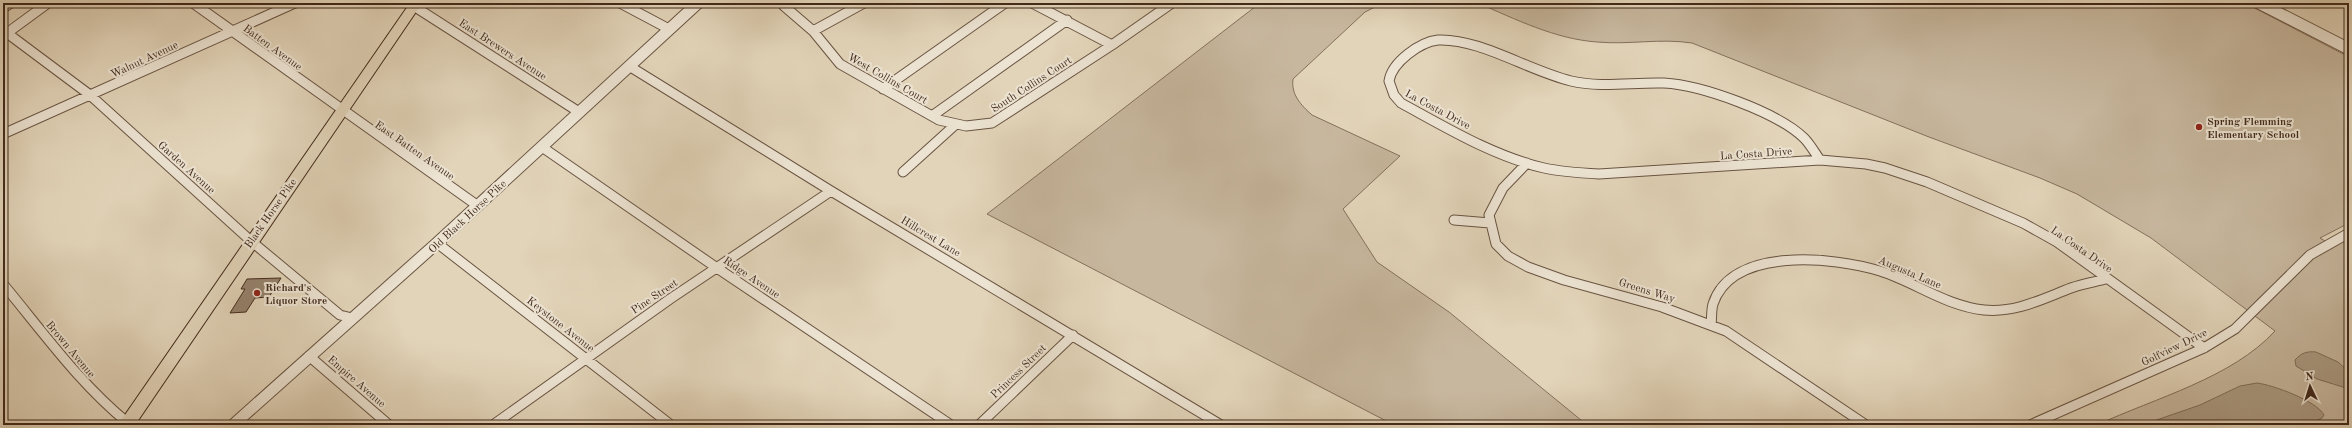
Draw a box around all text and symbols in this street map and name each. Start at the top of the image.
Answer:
street label: East Brewers Avenue [456,18,548,83]
street label: Batten Avenue [241,23,304,73]
street label: Walnut Avenue [109,40,180,81]
street label: West Collins Court [846,52,929,107]
street label: South Collins Court [990,55,1074,115]
street label: La Costa Drive [1403,89,1472,132]
place label: Spring Flemming Elementary School [2207,117,2300,141]
street label: East Batten Avenue [372,120,456,183]
marker: Spring Flemming Elementary School [2194,122,2204,132]
street label: Garden Avenue [155,140,217,196]
street label: La Costa Drive [1720,146,1793,163]
street label: Black Horse Pike [243,177,299,251]
street label: Old Black Horse Pike [427,178,509,256]
street label: Hillcrest Lane [898,215,962,259]
street label: La Costa Drive [2048,225,2114,275]
street label: Ridge Avenue [721,255,781,301]
street label: Augusta Lane [1876,255,1942,292]
street label: Pine Street [630,278,680,317]
street label: Greens Way [1617,278,1676,305]
place label: Richard's Liquor Store [265,283,327,307]
marker: Richard's Liquor Store [252,288,262,298]
street label: Keystone Avenue [524,296,596,355]
street label: Brown Avenue [43,320,97,380]
street label: Golfview Drive [2140,328,2209,369]
street label: Princess Street [989,343,1049,401]
street label: Empire Avenue [325,354,387,410]
north arrow [2290,366,2330,406]
text: N [2305,372,2315,383]

